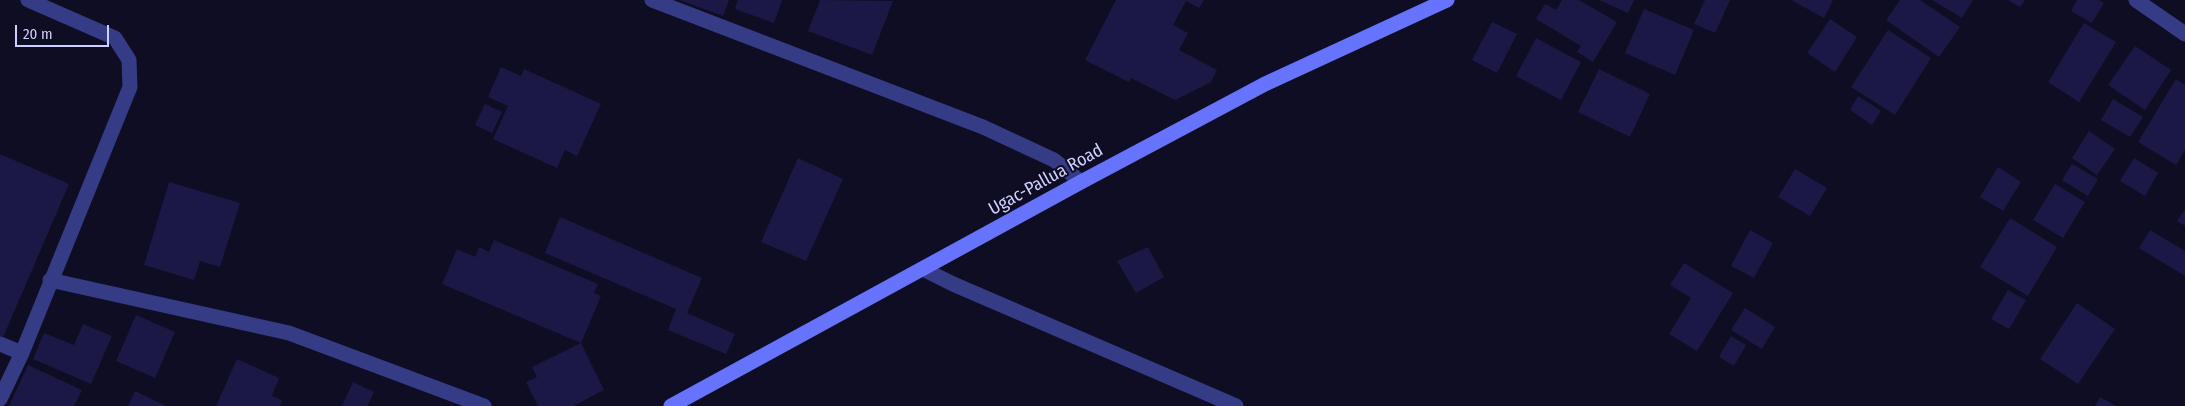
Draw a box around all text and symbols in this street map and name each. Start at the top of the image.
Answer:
scale bar [18,15,111,47]
text: 20 m [23,25,53,43]
street label: Ugac-Pallua Road [985,140,1107,220]

